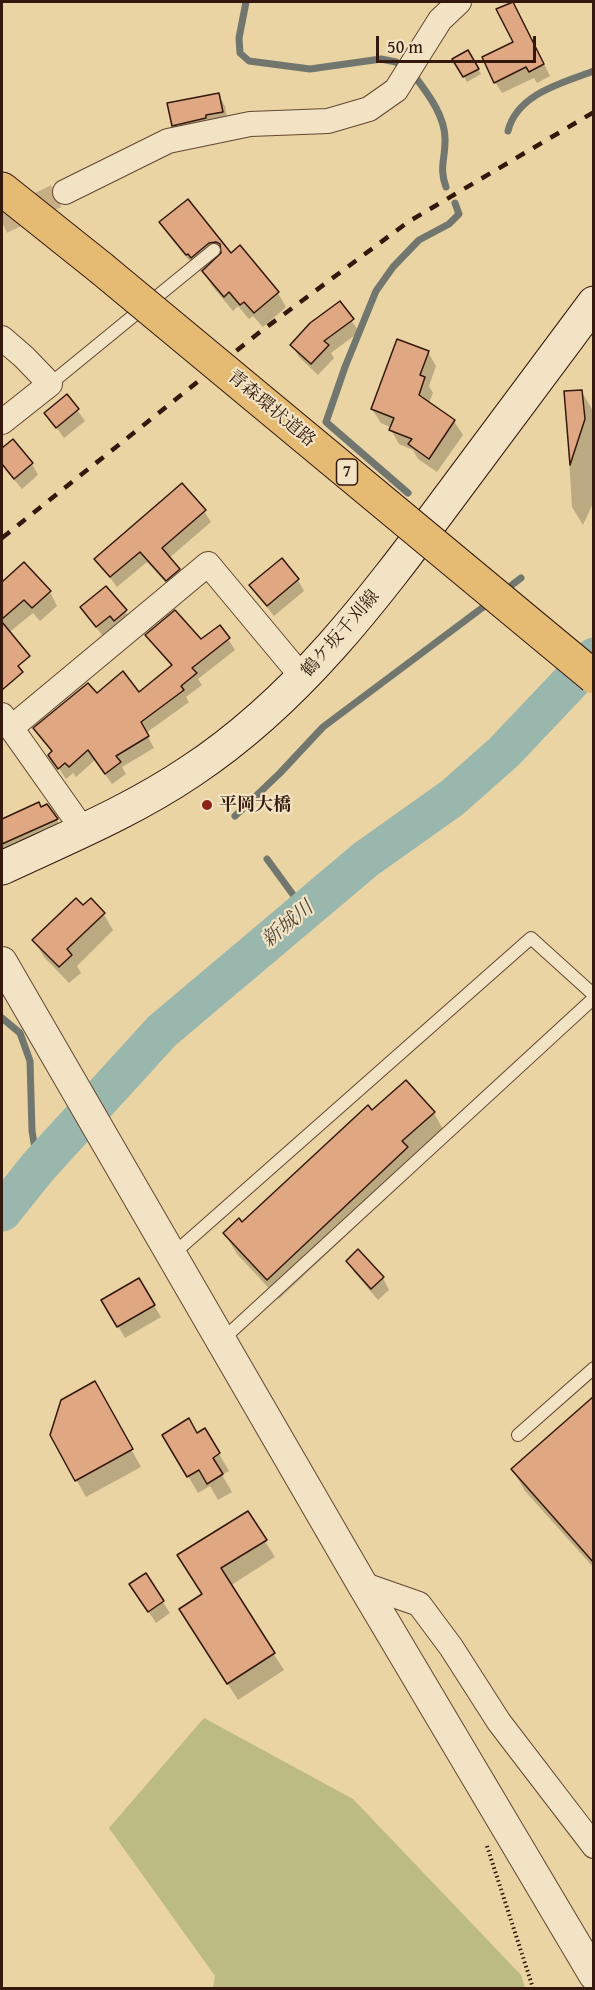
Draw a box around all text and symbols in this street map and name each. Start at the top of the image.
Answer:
scale bar [379,24,540,62]
text: 50 m [387,33,423,60]
street label: 青森環状道路 [223,366,319,452]
road number: 7 [336,459,358,485]
street label: 鶴ケ坂千刈線 [297,586,385,682]
place label: 平岡大橋 [219,794,291,816]
marker: 平岡大橋 [200,798,214,812]
water label: 新城川 [257,897,319,953]

